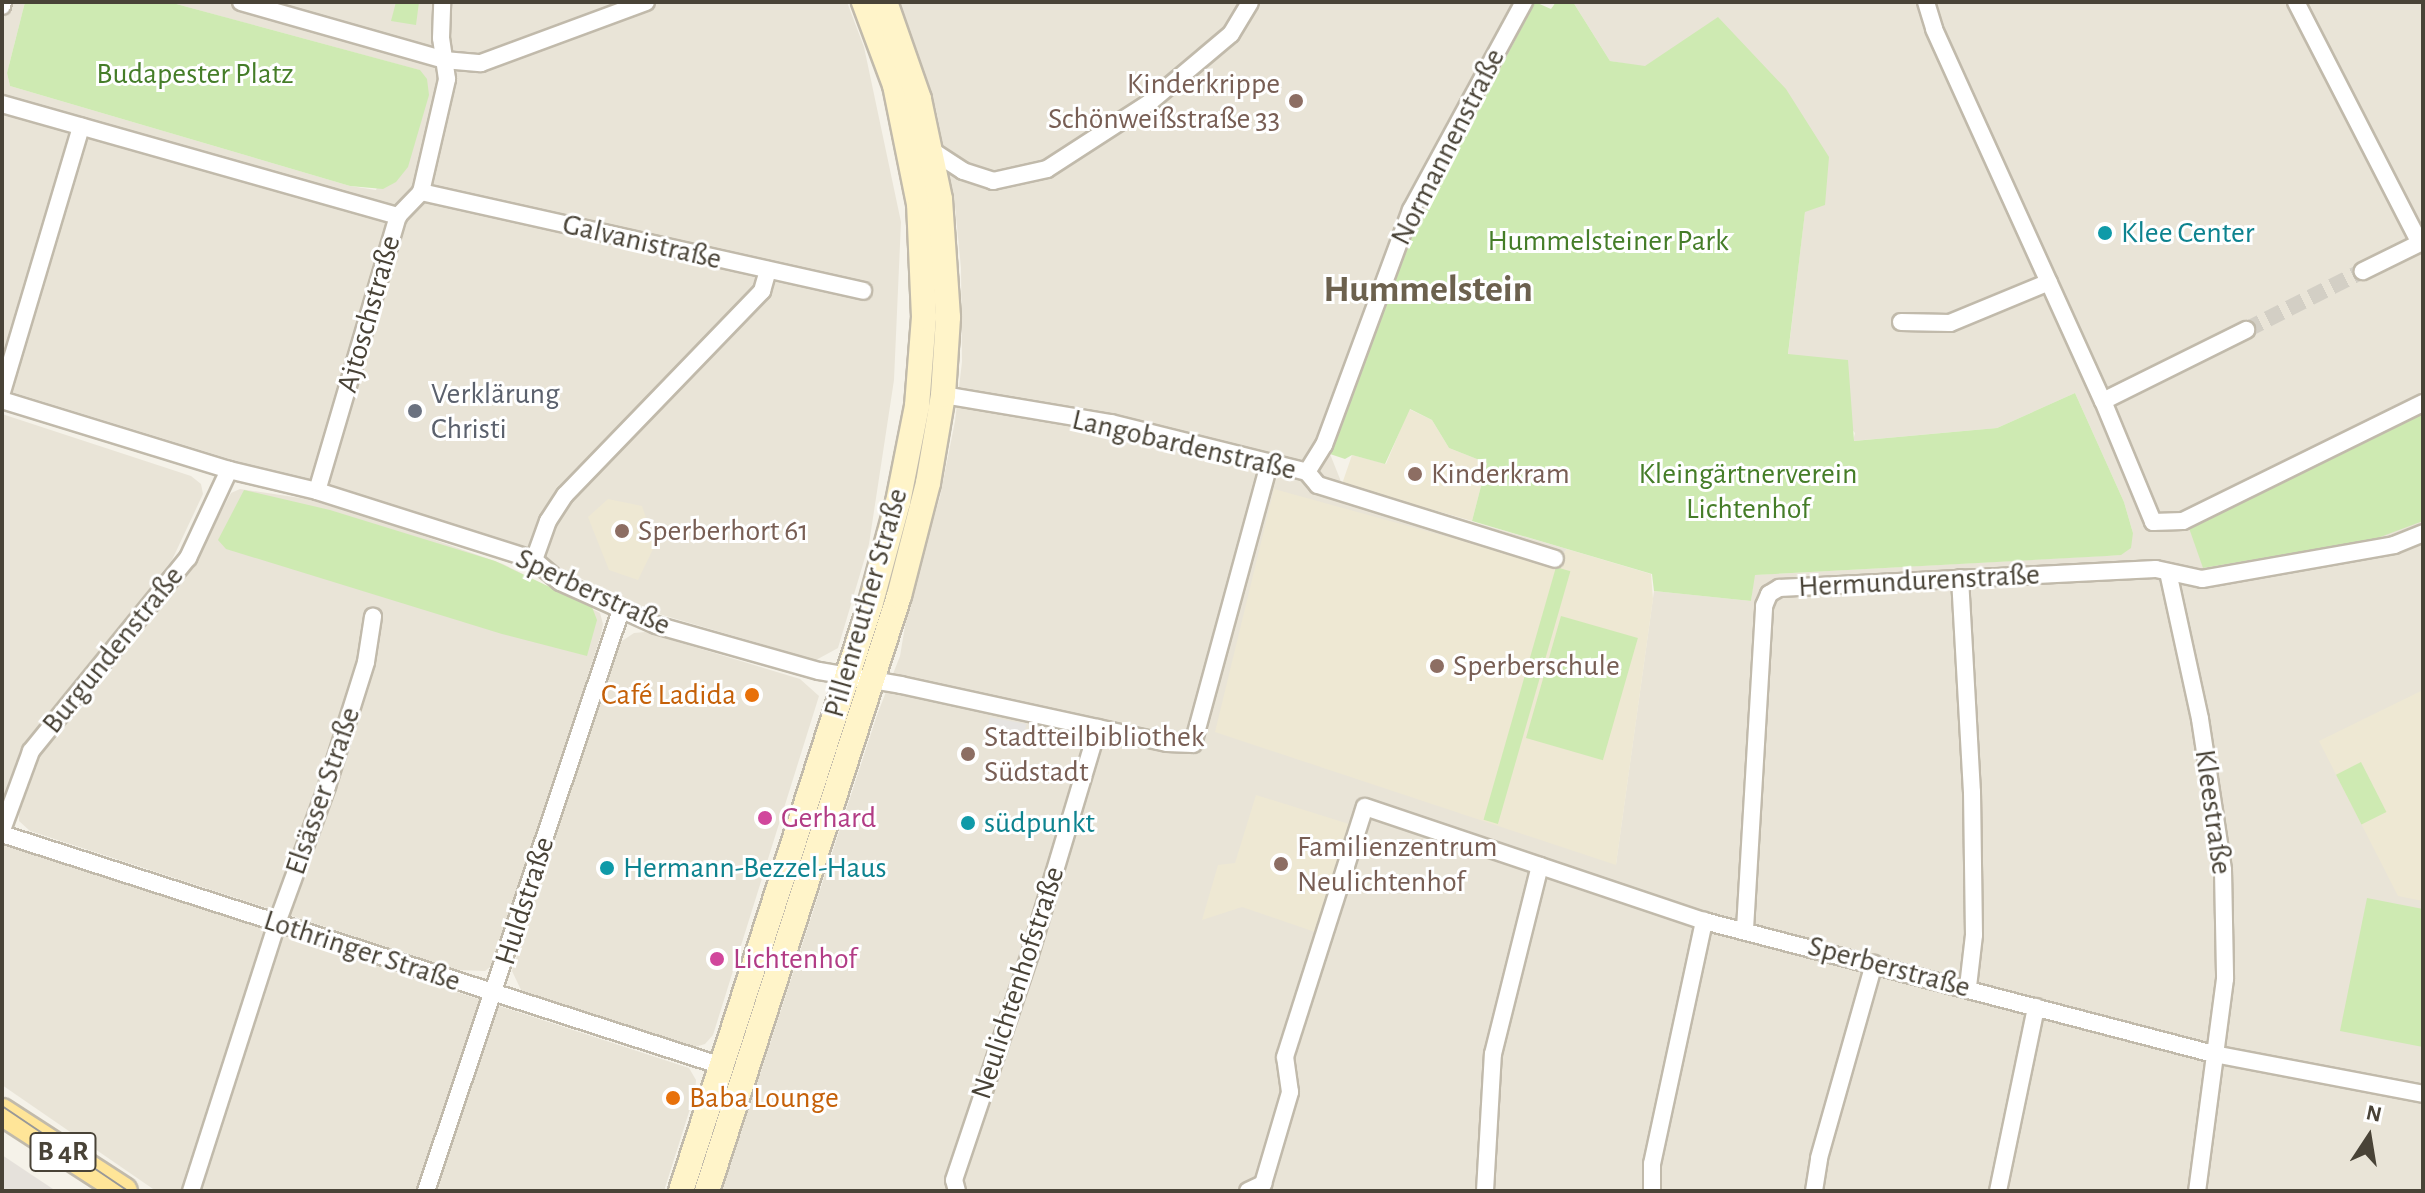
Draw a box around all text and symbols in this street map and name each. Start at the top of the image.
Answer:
street label: Normannenstraße [1383,43,1513,251]
park label: Budapester Platz [96,56,294,92]
place label: Kinderkrippe Schönweißstraße 33 [1048,66,1280,136]
marker: Kinderkrippe Schönweißstraße 33 [1287,92,1305,110]
street label: Galvanistraße [559,206,725,278]
place label: Klee Center [2121,215,2254,251]
park label: Hummelsteiner Park [1487,223,1729,259]
marker: Klee Center [2096,224,2114,242]
street label: Ajtoschstraße [329,231,409,397]
district label: Hummelstein [1323,268,1533,314]
place label: Verklärung Christi [431,376,560,446]
marker: Verklärung Christi [406,402,424,420]
street label: Langobardenstraße [1069,402,1299,488]
place label: Kinderkram [1431,456,1570,492]
park label: Kleingärtnerverein Lichtenhof [1638,456,1858,526]
marker: Kinderkram [1406,465,1424,483]
street label: Pillenreuther Straße [816,484,916,722]
place label: Sperberhort 61 [638,513,809,549]
marker: Sperberhort 61 [613,522,631,540]
street label: Sperberstraße [510,541,676,643]
street label: Hermundurenstraße [1797,557,2041,605]
street label: Burgundenstraße [34,559,192,741]
place label: Sperberschule [1453,648,1620,684]
marker: Sperberschule [1428,657,1446,675]
place label: Café Ladida [601,677,736,713]
marker: Café Ladida [743,686,761,704]
street label: Elsässer Straße [278,702,368,880]
place label: Stadtteilbibliothek Südstadt [984,719,1204,790]
marker: Stadtteilbibliothek Südstadt [959,745,977,763]
street label: Kleestraße [2186,747,2240,877]
place label: Gerhard [781,800,876,836]
place label: südpunkt [984,805,1095,841]
marker: Gerhard [756,809,774,827]
marker: südpunkt [959,814,977,832]
place label: Familienzentrum Neulichtenhof [1297,829,1497,900]
street label: Huldstraße [487,832,563,970]
place label: Hermann-Bezzel-Haus [623,850,887,886]
marker: Familienzentrum Neulichtenhof [1272,855,1290,873]
marker: Hermann-Bezzel-Haus [598,859,616,877]
street label: Neulichtenhofstraße [963,862,1073,1104]
street label: Lothringer Straße [259,902,465,1000]
street label: Sperberstraße [1804,928,1974,1006]
place label: Lichtenhof [733,941,857,977]
marker: Lichtenhof [708,950,726,968]
place label: Baba Lounge [689,1080,839,1116]
marker: Baba Lounge [664,1089,682,1107]
north arrow [2329,1097,2409,1177]
text: N [2364,1101,2384,1126]
road number: B 4R [29,1128,97,1176]

